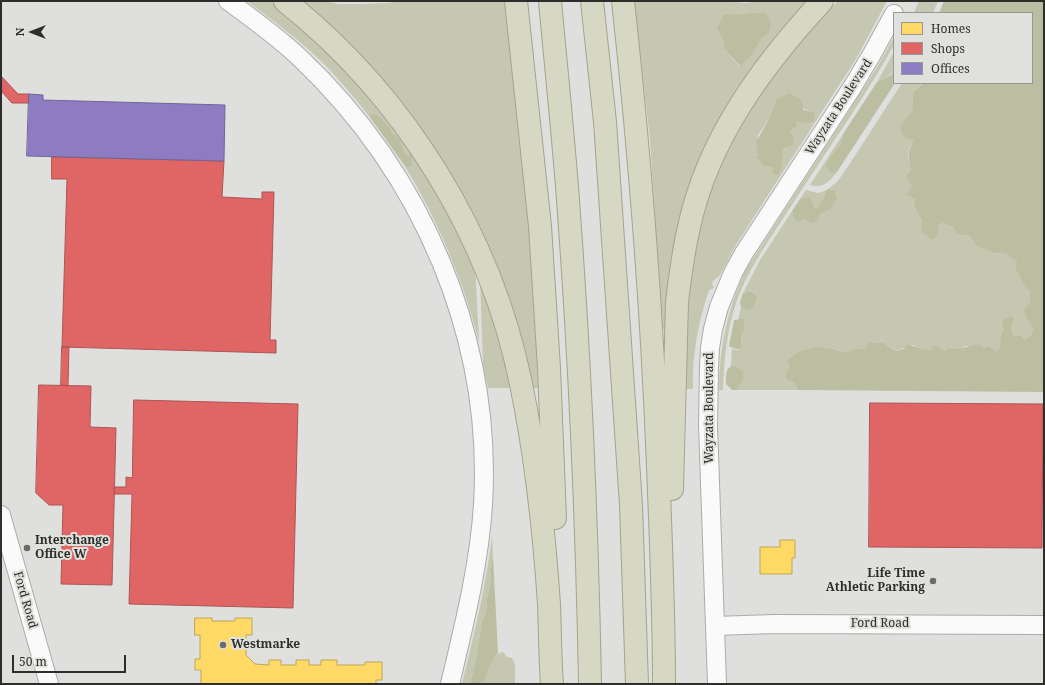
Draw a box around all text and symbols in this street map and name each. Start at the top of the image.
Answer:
north arrow [12,12,52,52]
legend [893,12,1033,84]
text: Homes [931,20,971,37]
text: N [12,28,27,36]
text: Shops [931,40,965,57]
street label: Wayzata Boulevard [803,56,875,158]
text: Offices [931,60,970,77]
street label: Wayzata Boulevard [703,352,717,464]
place label: Interchange Office W [35,534,109,562]
marker: Interchange Office W [22,543,32,553]
place label: Life Time Athletic Parking [826,567,925,595]
street label: Ford Road [10,570,40,630]
marker: Life Time Athletic Parking [928,576,938,586]
street label: Ford Road [851,617,909,631]
place label: Westmarke [231,638,300,652]
marker: Westmarke [218,640,228,650]
scale bar [14,647,128,673]
text: 50 m [19,653,47,670]

